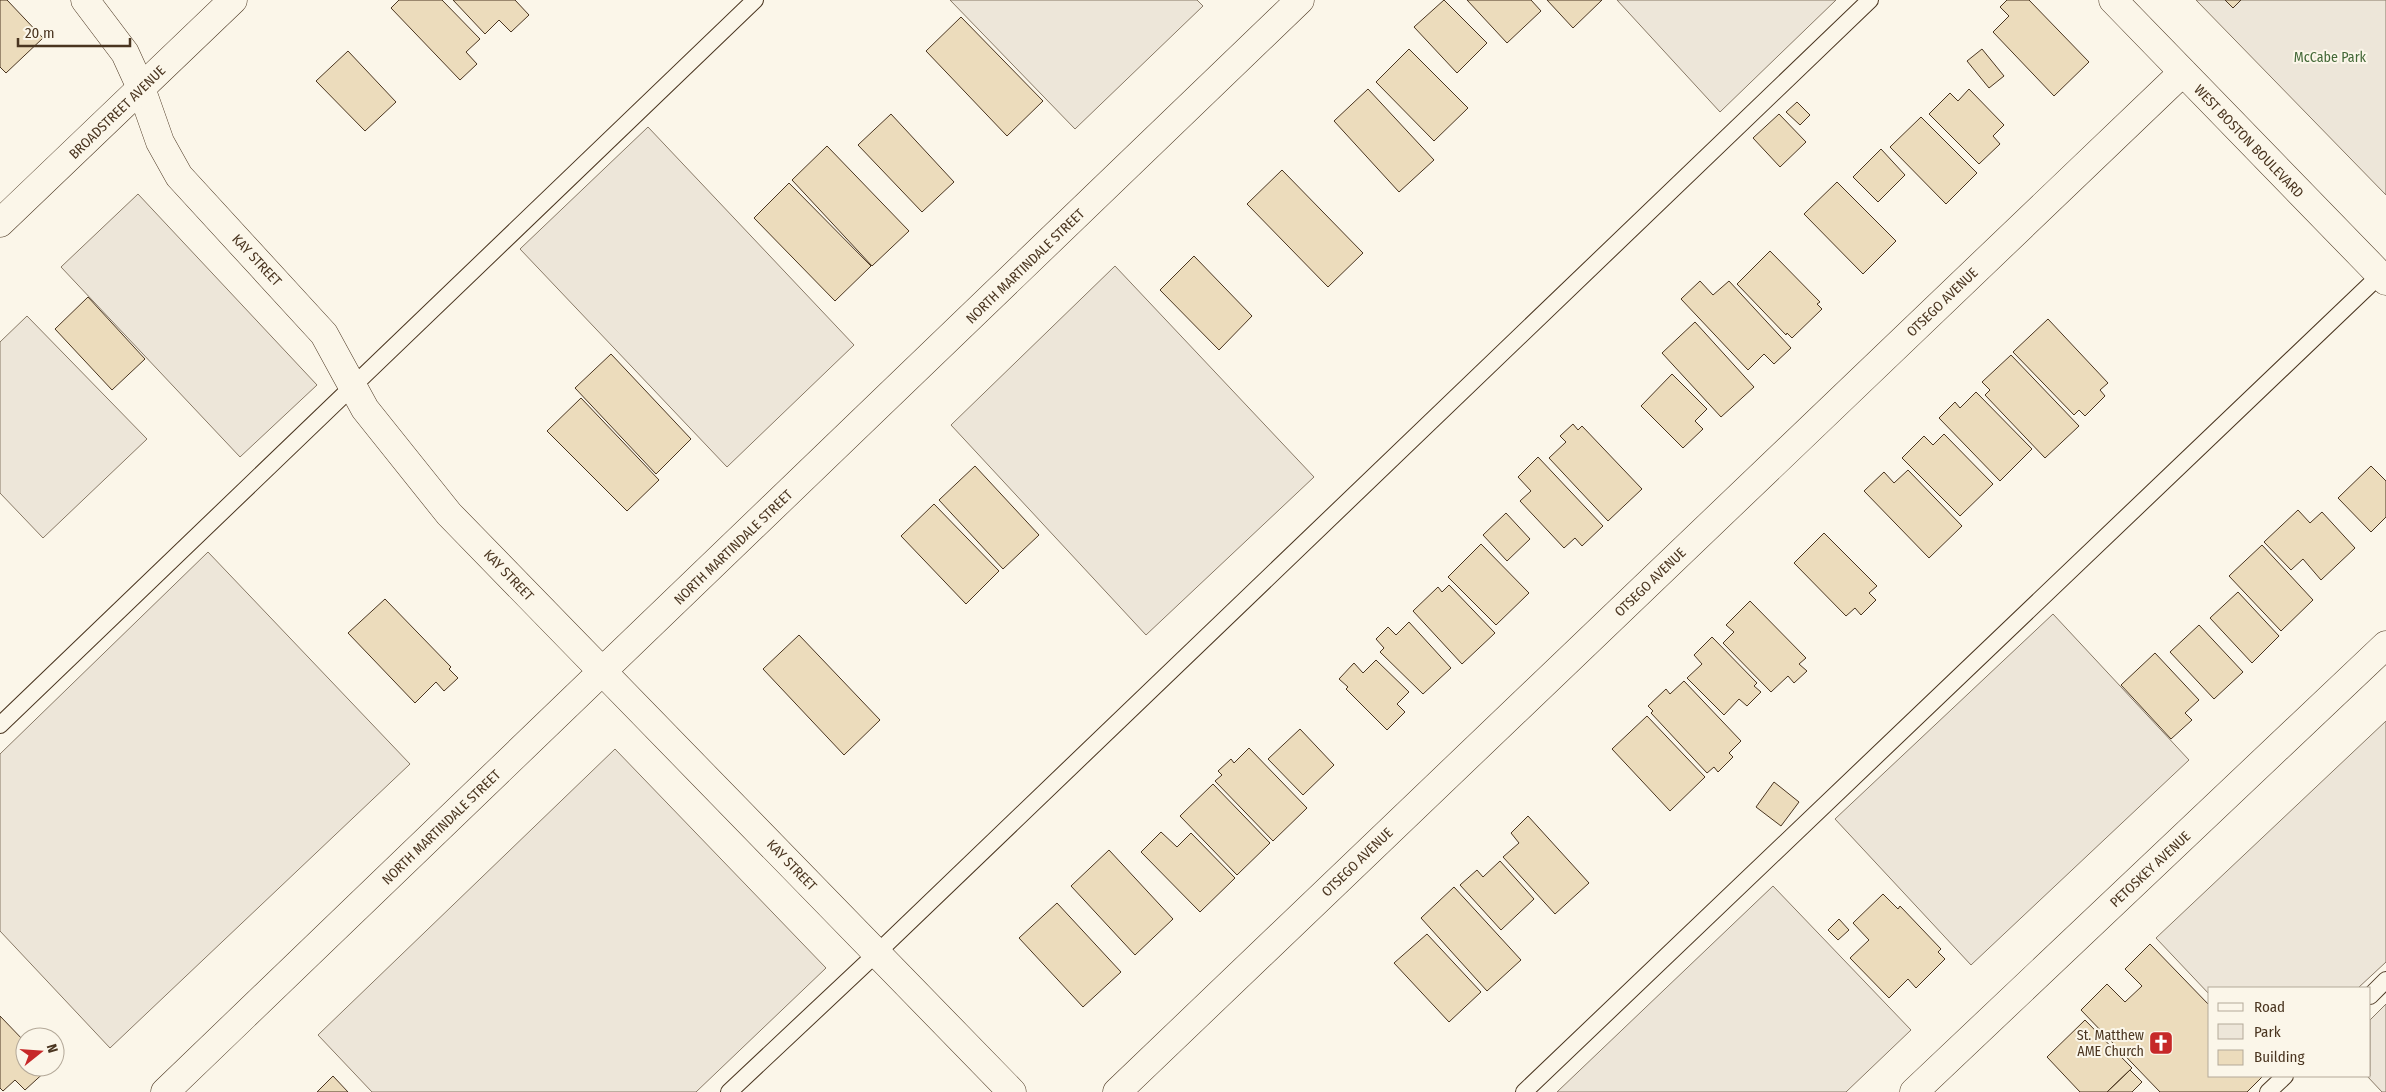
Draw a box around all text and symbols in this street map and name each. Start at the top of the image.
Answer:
scale bar [18,15,130,47]
text: 20 m [25,24,55,42]
park label: McCabe Park [2294,49,2367,66]
street label: BROADSTREET AVENUE [66,62,169,163]
street label: WEST BOSTON BOULEVARD [2190,81,2307,201]
street label: NORTH MARTINDALE STREET [963,205,1088,327]
street label: KAY STREET [228,231,285,290]
street label: OTSEGO AVENUE [1903,264,1982,340]
street label: NORTH MARTINDALE STREET [671,486,796,608]
street label: OTSEGO AVENUE [1611,544,1690,620]
street label: KAY STREET [480,546,538,605]
street label: NORTH MARTINDALE STREET [379,766,504,888]
street label: OTSEGO AVENUE [1318,824,1397,900]
street label: PETOSKEY AVENUE [2107,827,2194,911]
street label: KAY STREET [763,836,821,895]
legend [2208,987,2371,1077]
text: Road [2254,998,2285,1016]
text: Park [2254,1023,2281,1041]
north arrow [15,1027,65,1077]
place label: St. Matthew AME Church [2077,1027,2144,1060]
church icon: St. Matthew AME Church [2148,1030,2174,1056]
text: N [43,1042,61,1055]
text: Building [2254,1048,2305,1066]

